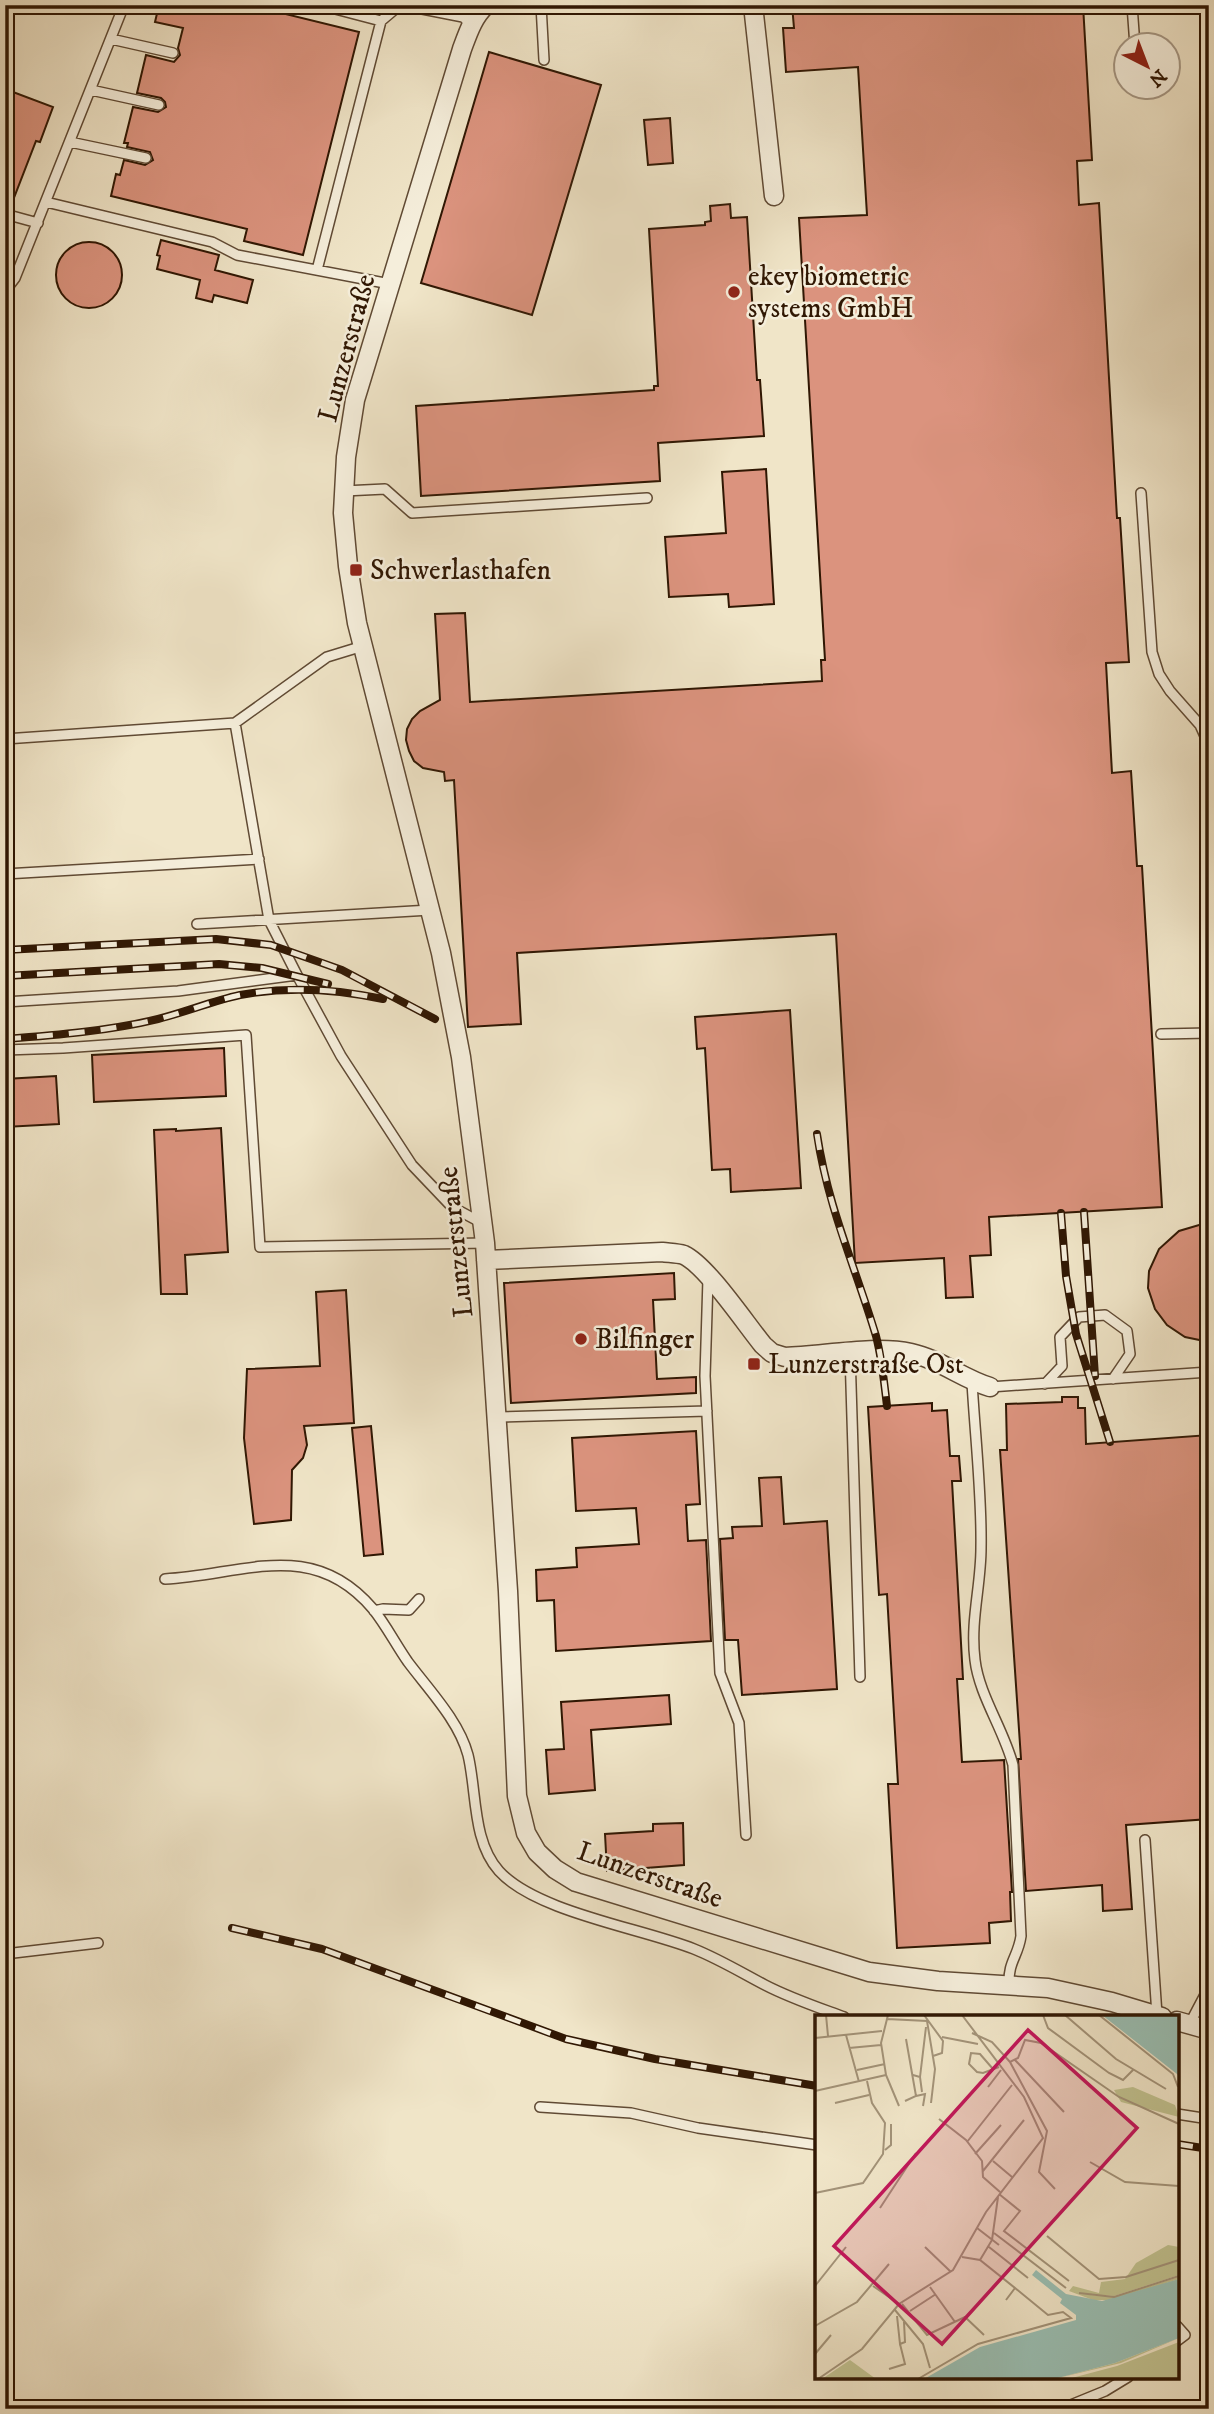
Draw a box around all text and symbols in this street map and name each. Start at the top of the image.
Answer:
north arrow [1112,32,1182,102]
text: N [1144,64,1171,92]
place label: ekey biometric systems GmbH [748,259,914,326]
street label: Lunzerstraße [310,270,384,426]
marker: ekey biometric systems GmbH [726,284,742,300]
place label: Schwerlasthafen [370,553,552,588]
marker: Schwerlasthafen [348,562,364,578]
street label: Lunzerstraße [431,1165,481,1319]
place label: Bilfinger [595,1322,695,1357]
marker: Bilfinger [573,1331,589,1347]
place label: Lunzerstraße Ost [768,1347,964,1382]
marker: Lunzerstraße Ost [746,1356,762,1372]
street label: Lunzerstraße [573,1834,727,1916]
inset map [815,2015,1179,2379]

